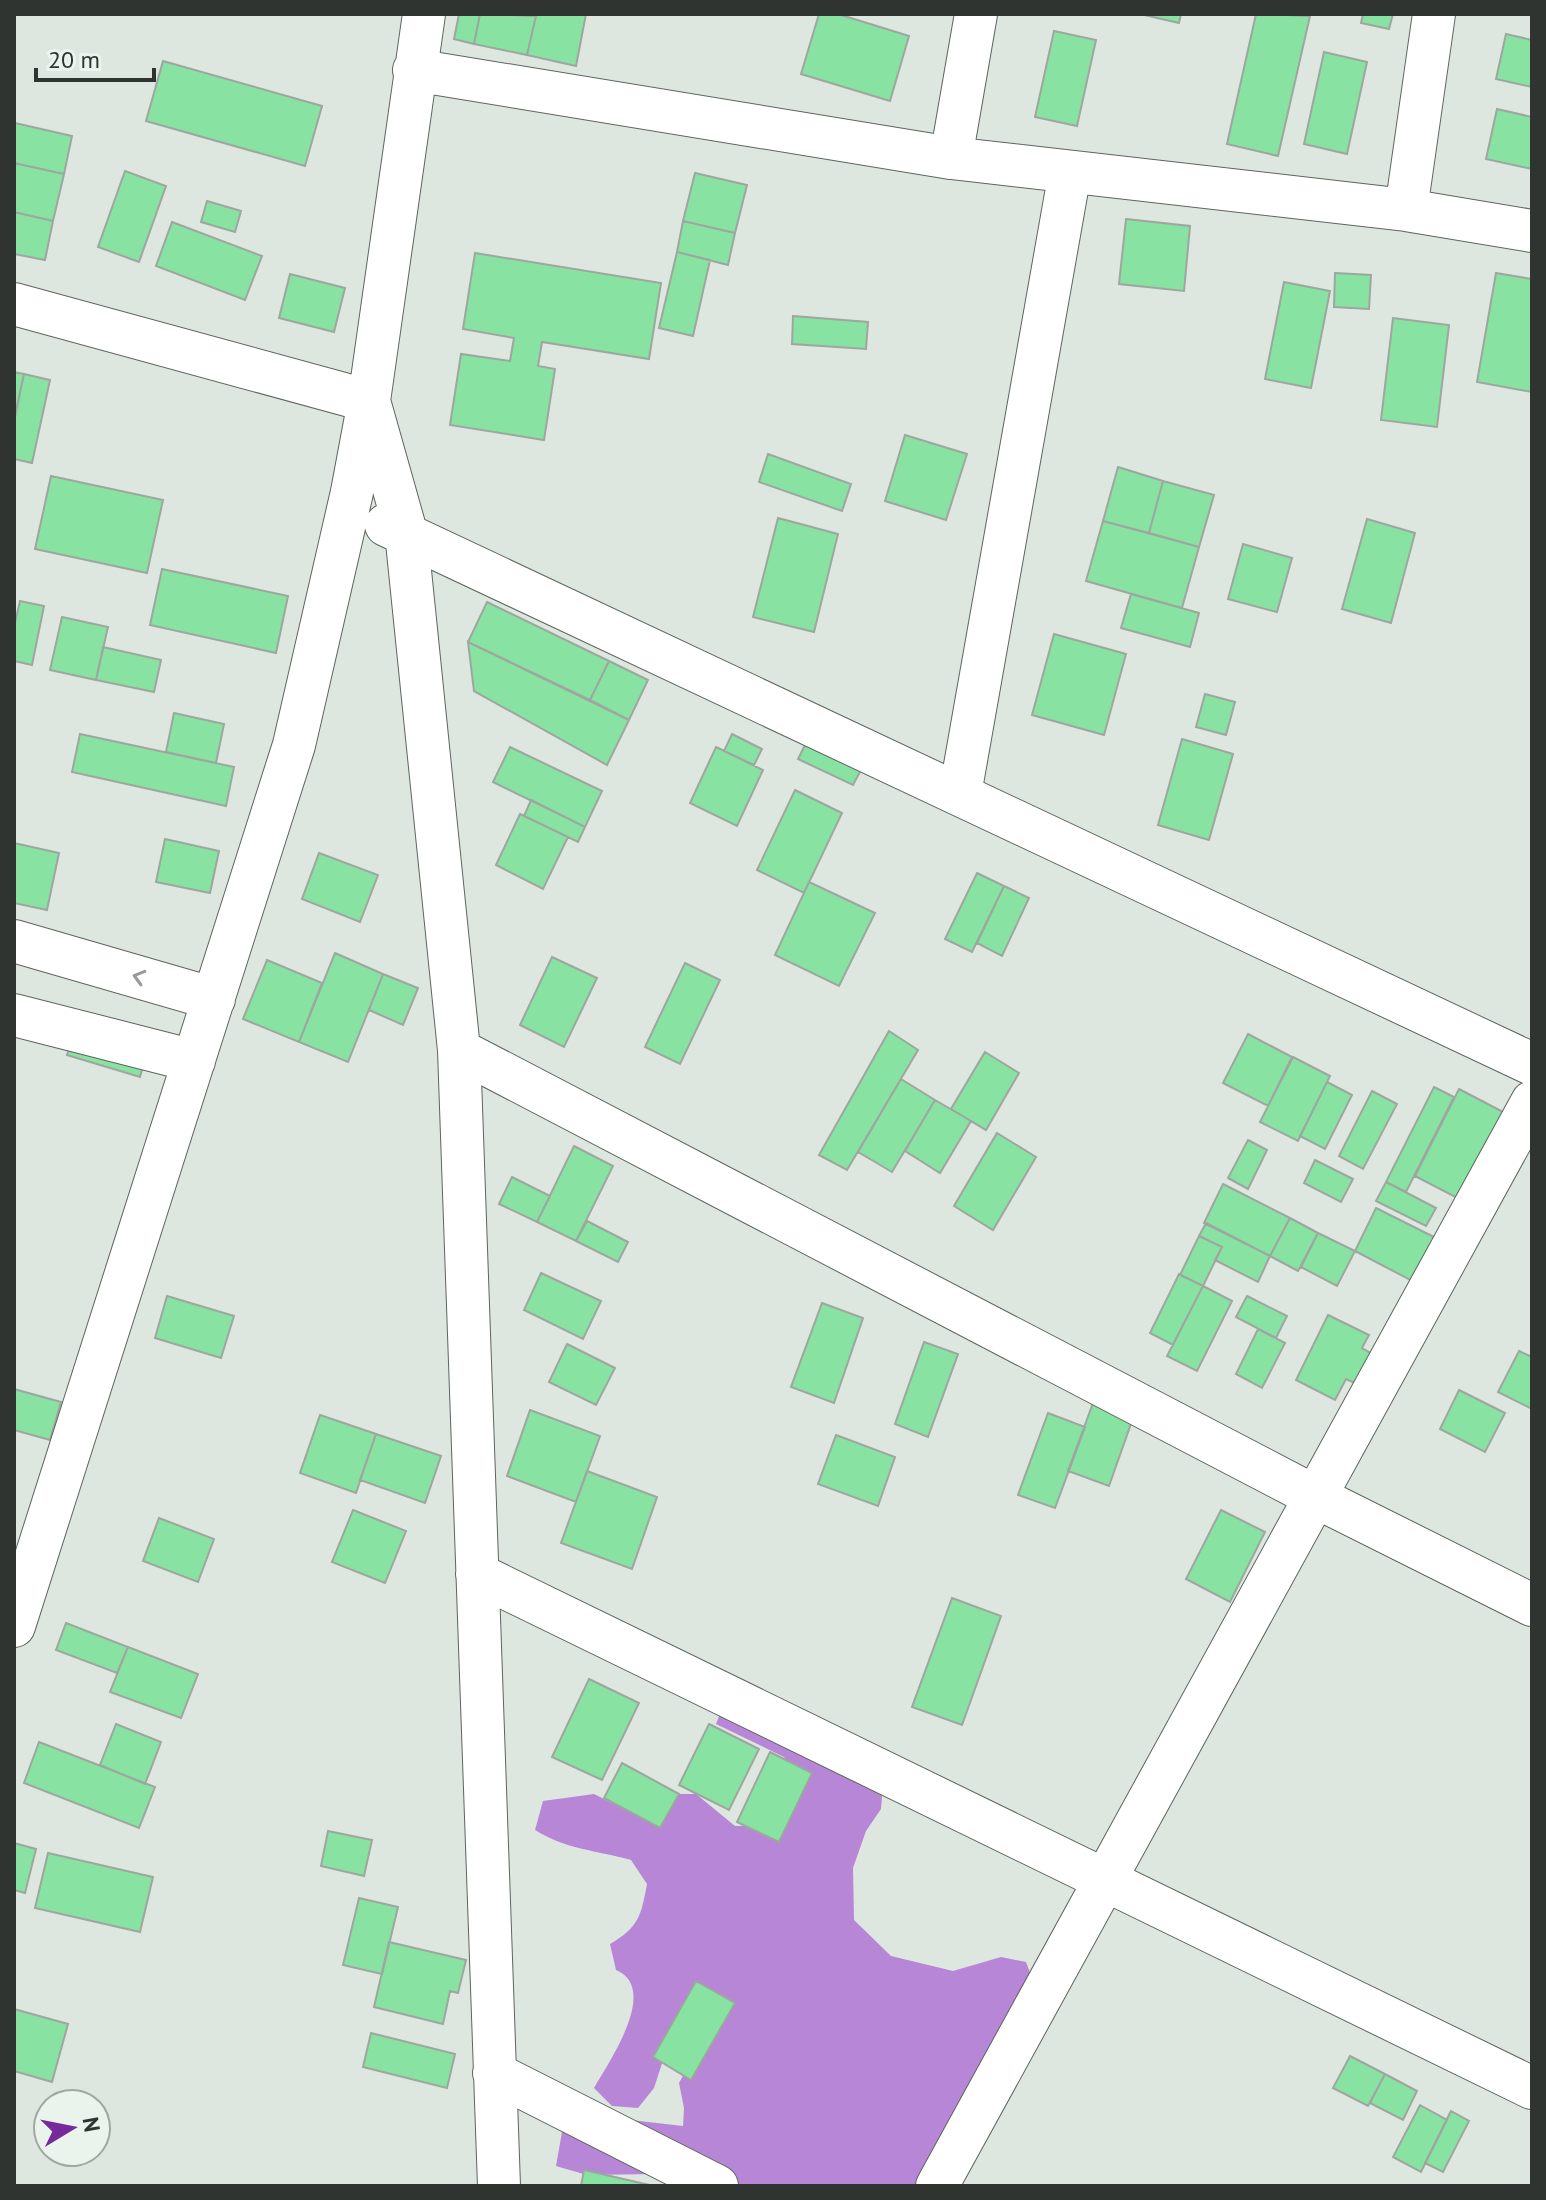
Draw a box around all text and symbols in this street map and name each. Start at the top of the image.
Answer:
scale bar [36,32,154,82]
text: 20 m [48,44,100,75]
one-way arrow [132,970,146,986]
north arrow [32,2088,112,2168]
text: N [77,2115,107,2134]

